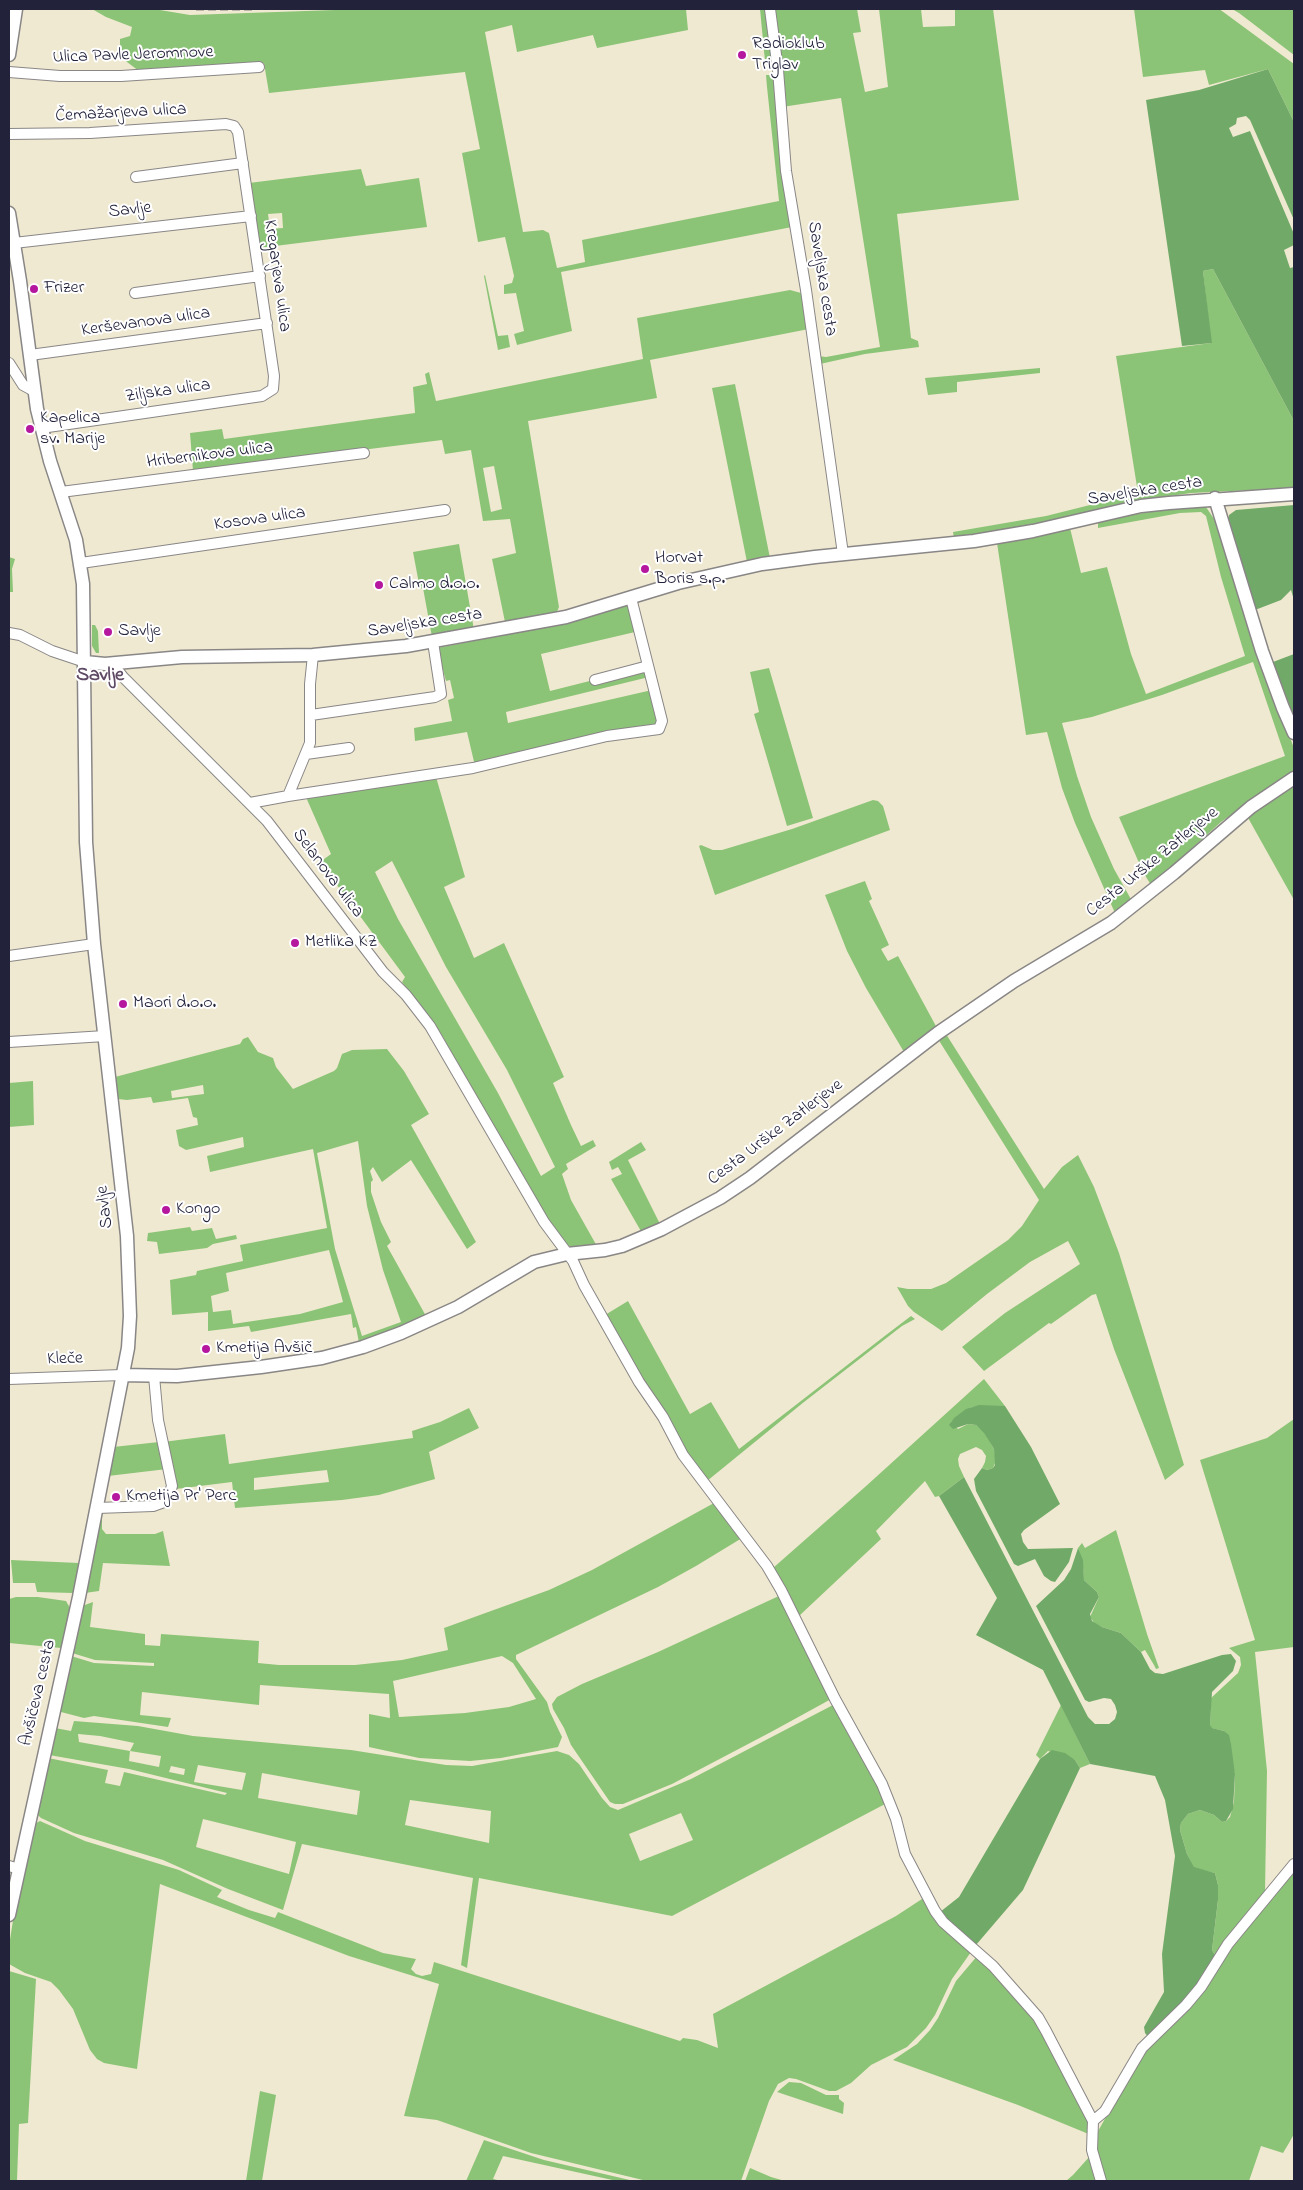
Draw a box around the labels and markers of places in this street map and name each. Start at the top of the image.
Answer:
place label: Radioklub Triglav [752,34,825,76]
marker: Radioklub Triglav [736,49,748,61]
place label: Frizer [44,278,84,300]
marker: Frizer [28,283,40,295]
place label: Kapelica sv. Marije [40,408,105,450]
marker: Kapelica sv. Marije [24,423,36,435]
place label: Horvat Boris s.p. [655,548,725,590]
marker: Horvat Boris s.p. [639,563,651,575]
place label: Calmo d.o.o. [389,574,479,596]
marker: Calmo d.o.o. [373,579,385,591]
place label: Savlje [118,621,161,643]
marker: Savlje [102,626,114,638]
place label: Metlika KZ [305,932,377,954]
marker: Metlika KZ [289,937,301,949]
place label: Maori d.o.o. [133,993,216,1015]
marker: Maori d.o.o. [117,998,129,1010]
place label: Kongo [176,1199,220,1221]
marker: Kongo [160,1204,172,1216]
place label: Kmetija Avšič [216,1338,312,1360]
marker: Kmetija Avšič [200,1343,212,1355]
place label: Kmetija Pr' Perc [126,1486,236,1508]
marker: Kmetija Pr' Perc [110,1491,122,1503]

